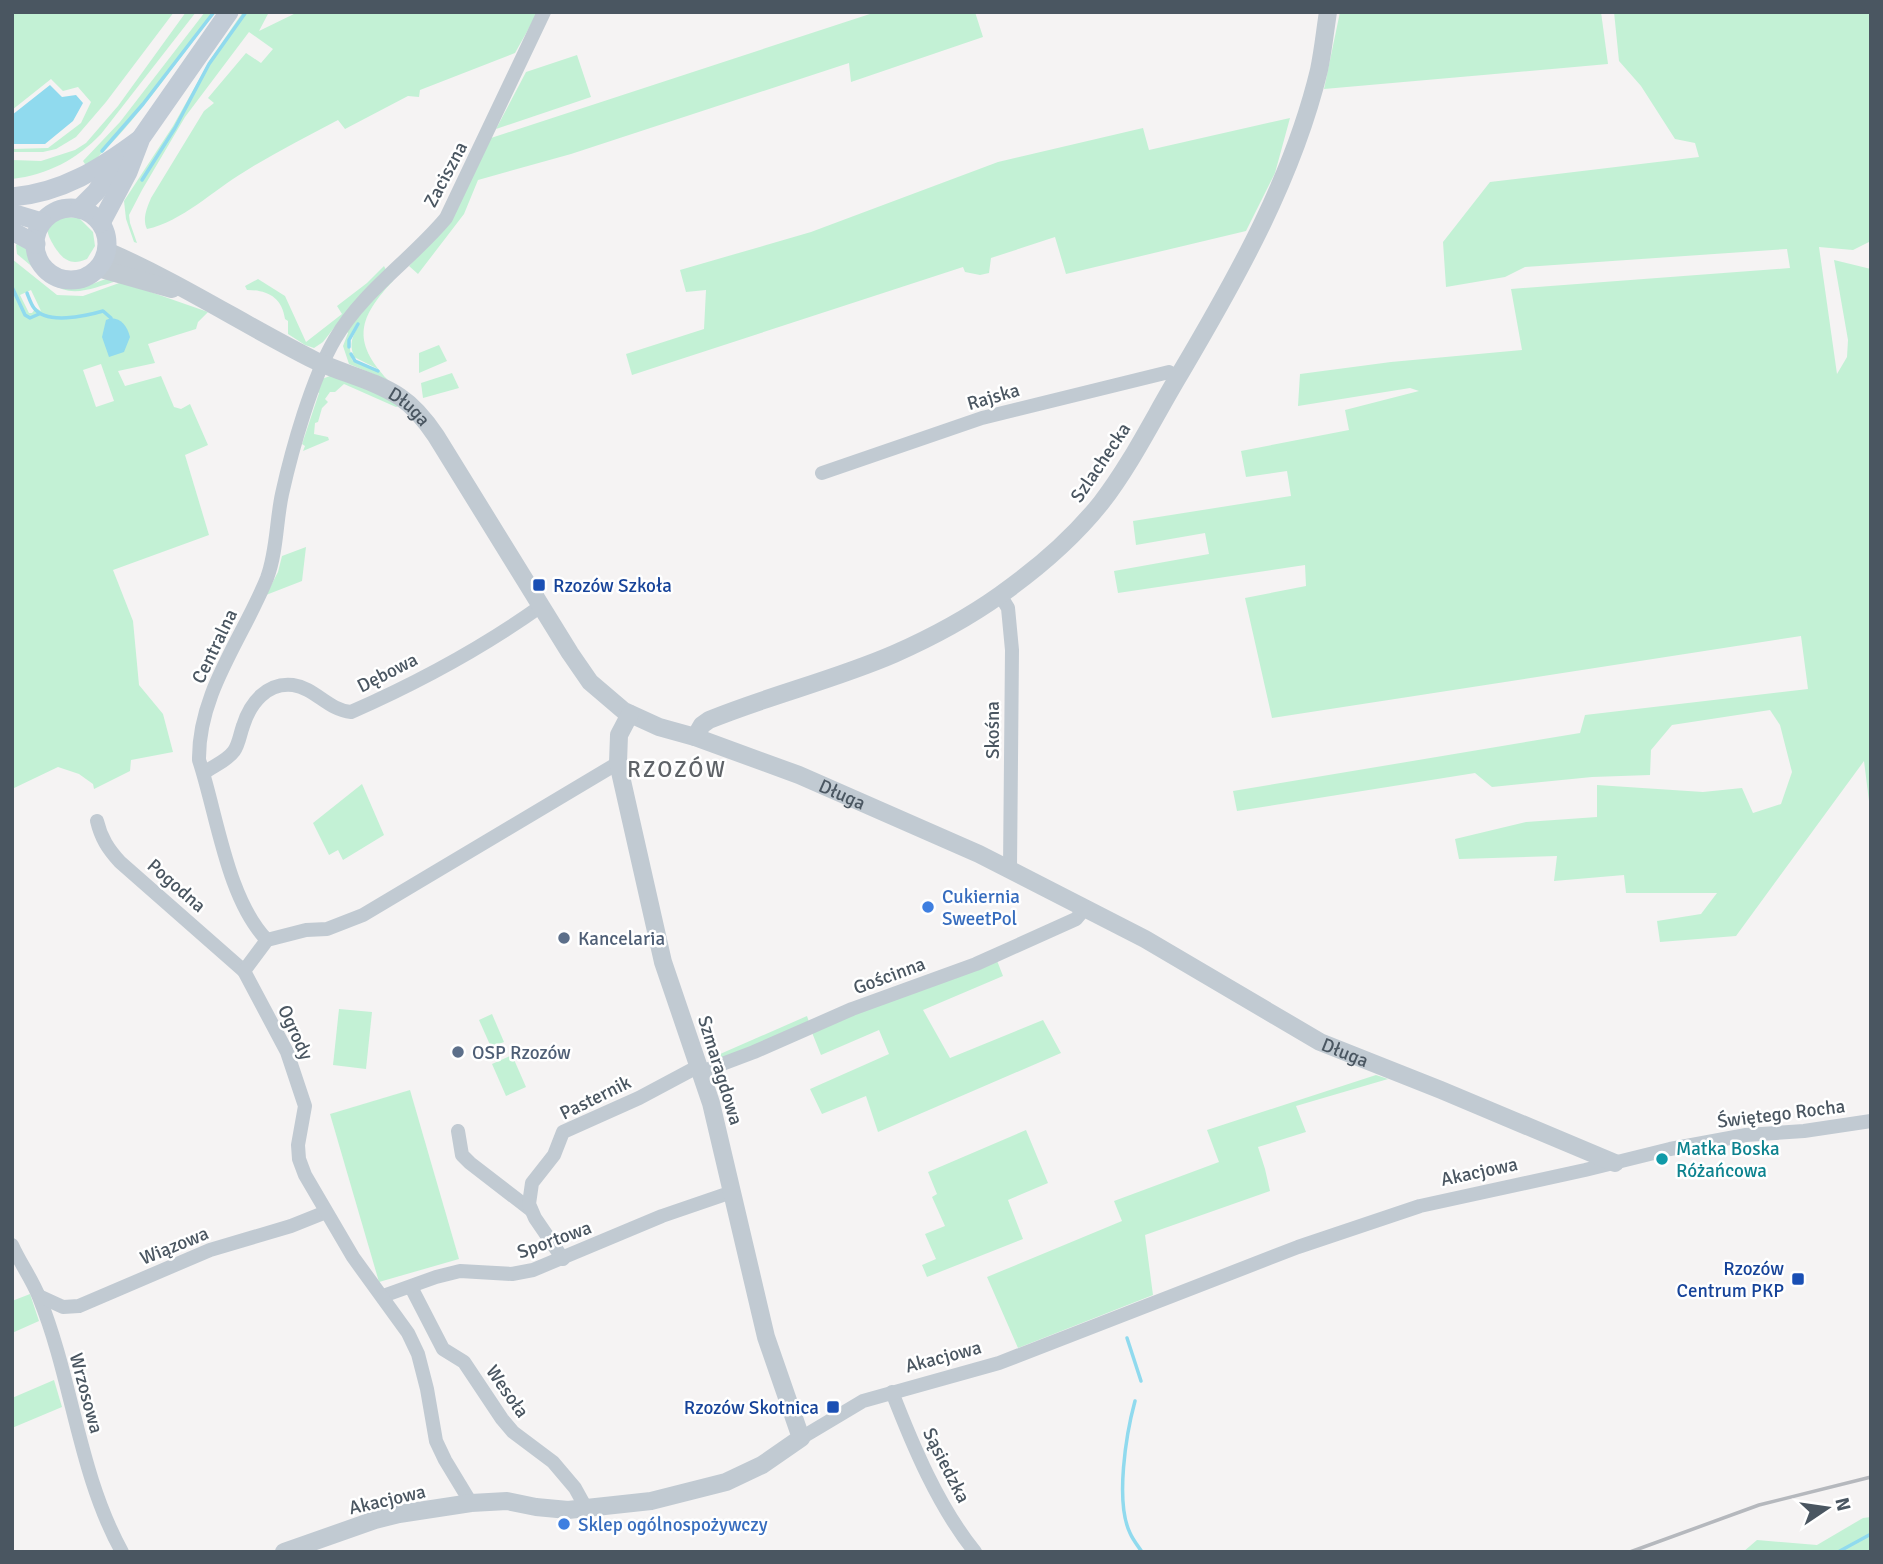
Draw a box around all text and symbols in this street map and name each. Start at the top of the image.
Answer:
street label: Zaciszna [419,137,473,211]
street label: Rajska [964,378,1022,416]
street label: Długa [384,382,435,431]
street label: Szlachecka [1065,418,1136,507]
place label: Rzozów Szkoła [553,574,672,598]
marker: Rzozów Szkoła [531,577,547,593]
street label: Centralna [187,605,243,688]
street label: Dębowa [353,648,422,698]
street label: Skośna [981,701,1005,759]
district label: RZOZÓW [627,755,727,784]
street label: Długa [815,774,869,816]
street label: Pogodna [142,854,211,918]
place label: Cukiernia SweetPol [942,885,1020,931]
marker: Cukiernia SweetPol [920,899,936,915]
place label: Kancelaria [578,927,665,951]
marker: Kancelaria [556,930,572,946]
street label: Gościnna [850,952,929,1000]
street label: Ogrody [272,1001,318,1064]
street label: Szmaragdowa [692,1013,748,1128]
street label: Długa [1318,1033,1372,1073]
place label: OSP Rzozów [472,1041,571,1065]
marker: OSP Rzozów [450,1044,466,1060]
street label: Pasternik [556,1070,635,1125]
street label: Świętego Rocha [1716,1094,1847,1134]
place label: Matka Boska Różańcowa [1676,1137,1780,1183]
marker: Matka Boska Różańcowa [1654,1151,1670,1167]
street label: Akacjowa [1439,1152,1520,1192]
street label: Sportowa [514,1215,595,1264]
street label: Wiązowa [136,1221,212,1271]
place label: Rzozów Centrum PKP [1677,1257,1784,1303]
marker: Rzozów Centrum PKP [1790,1271,1806,1287]
street label: Akacjowa [902,1335,984,1379]
street label: Wrzosowa [64,1350,108,1436]
street label: Wesoła [480,1360,534,1423]
place label: Rzozów Skotnica [684,1396,819,1420]
marker: Rzozów Skotnica [825,1399,841,1415]
street label: Sąsiedzka [917,1424,975,1507]
north arrow [1792,1473,1862,1543]
street label: Akacjowa [347,1480,428,1520]
text: N [1829,1495,1856,1514]
place label: Sklep ogólnospożywczy [578,1513,768,1537]
marker: Sklep ogólnospożywczy [556,1516,572,1532]

